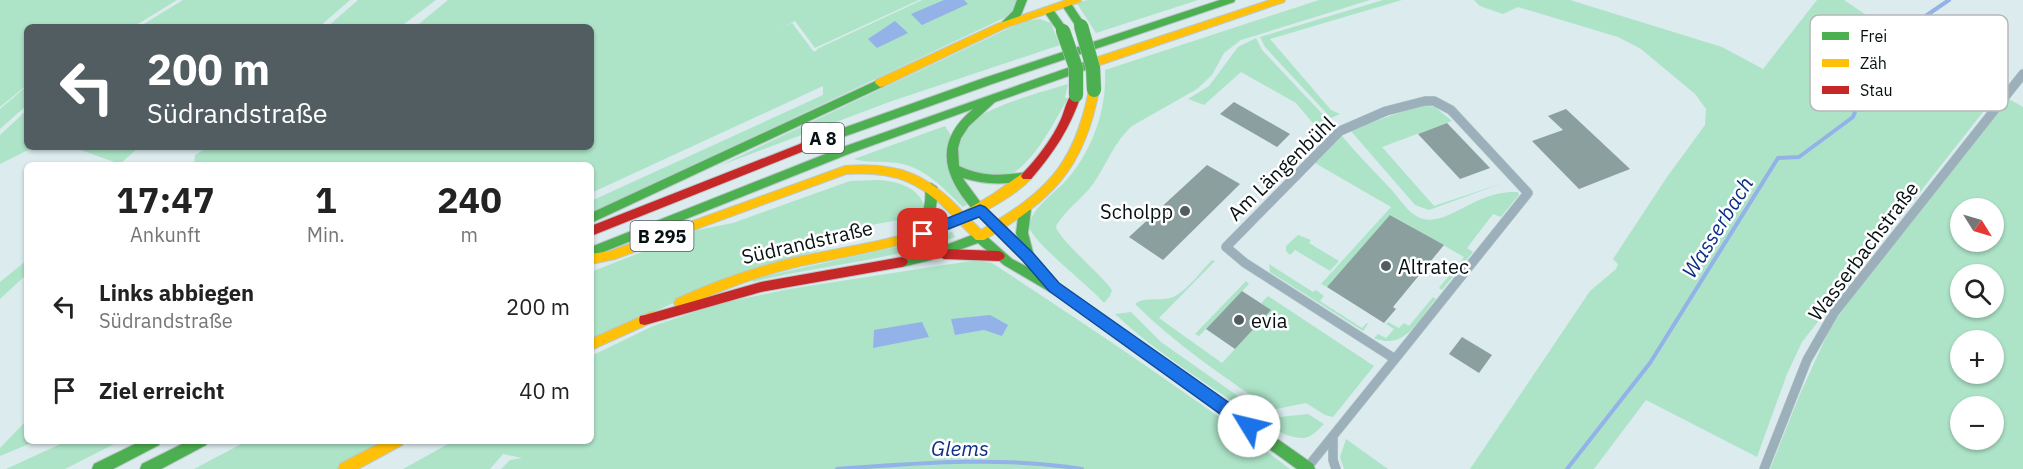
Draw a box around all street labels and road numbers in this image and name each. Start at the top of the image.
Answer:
street label: Am Längenbühl [1221,110,1341,226]
road number: A 8 [802,123,844,153]
street label: Wasserbachstraße [1802,176,1924,326]
street label: Südrandstraße [739,214,875,270]
road number: B 295 [630,221,694,251]

